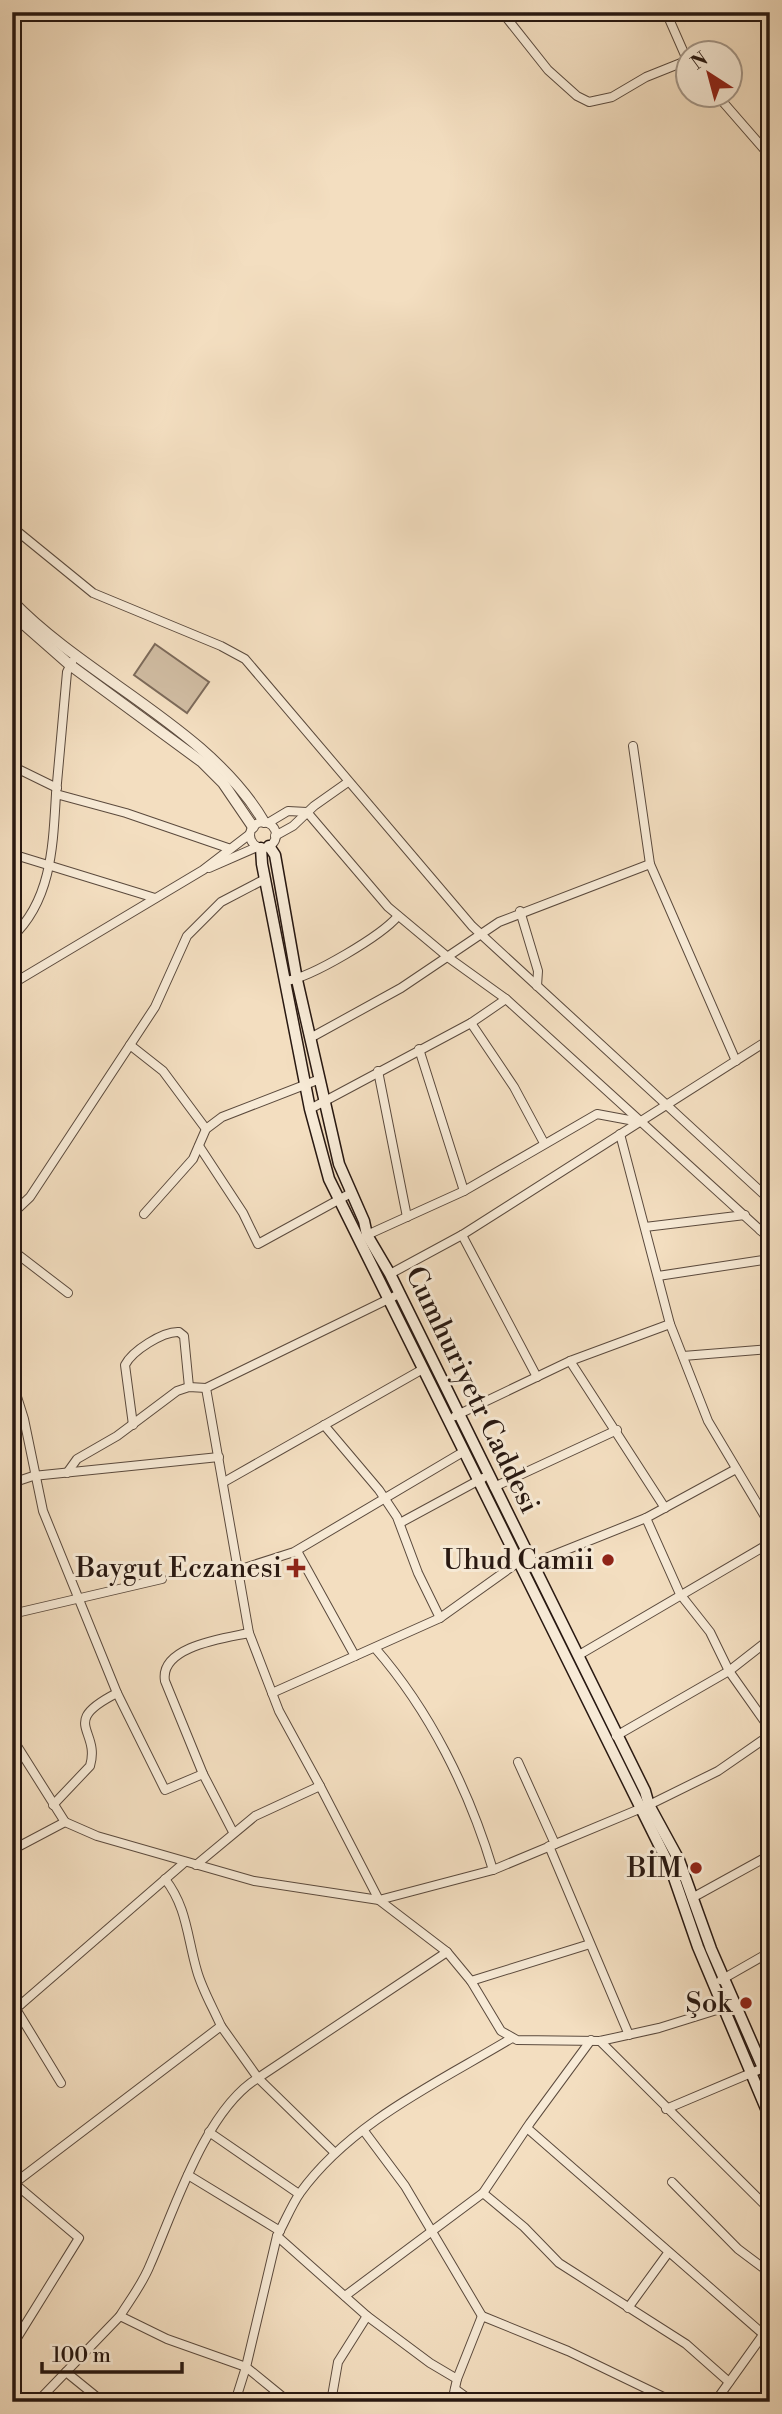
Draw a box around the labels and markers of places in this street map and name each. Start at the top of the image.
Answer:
place label: Uhud Camii [443,1543,594,1578]
place label: Baygut Eczanesi [75,1551,282,1586]
marker: Uhud Camii [600,1552,616,1568]
marker: Baygut Eczanesi [288,1560,304,1576]
place label: BİM [626,1850,682,1886]
marker: BİM [688,1860,704,1876]
place label: Şok [686,1986,733,2021]
marker: Şok [738,1995,754,2011]

